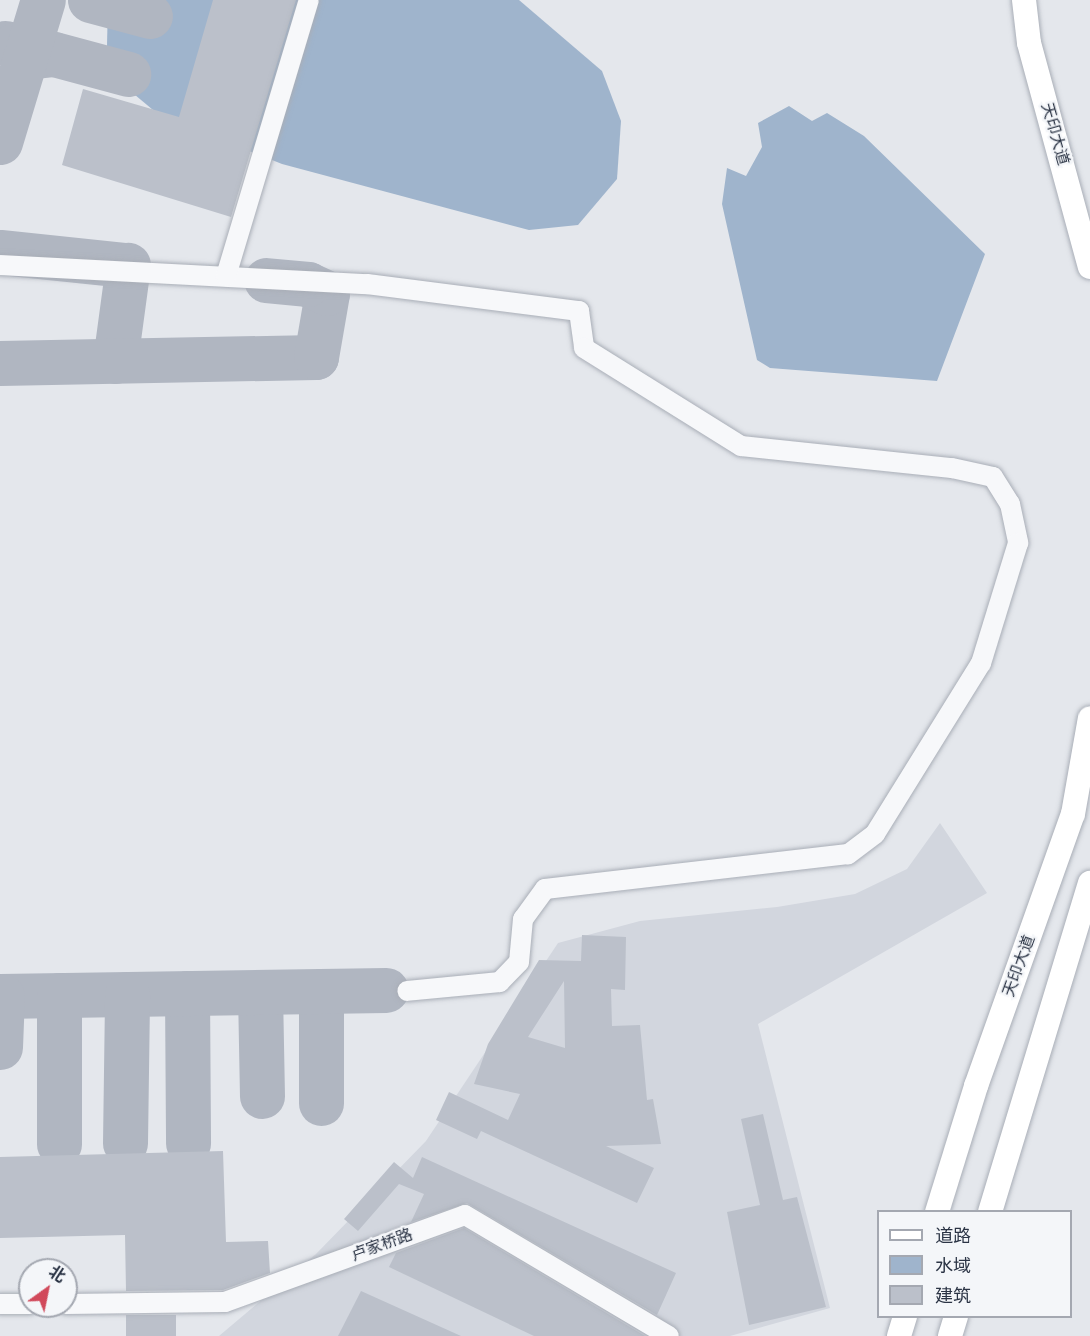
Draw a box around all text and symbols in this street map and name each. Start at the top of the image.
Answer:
street label: 天印大道 [1037,101,1073,167]
street label: 天印大道 [999,933,1039,999]
legend [877,1210,1072,1318]
text: 道路 [935,1223,971,1248]
street label: 卢家桥路 [349,1225,415,1265]
text: 水域 [935,1253,971,1278]
north arrow [18,1258,78,1318]
text: 北 [44,1260,70,1288]
text: 建筑 [935,1283,971,1308]

